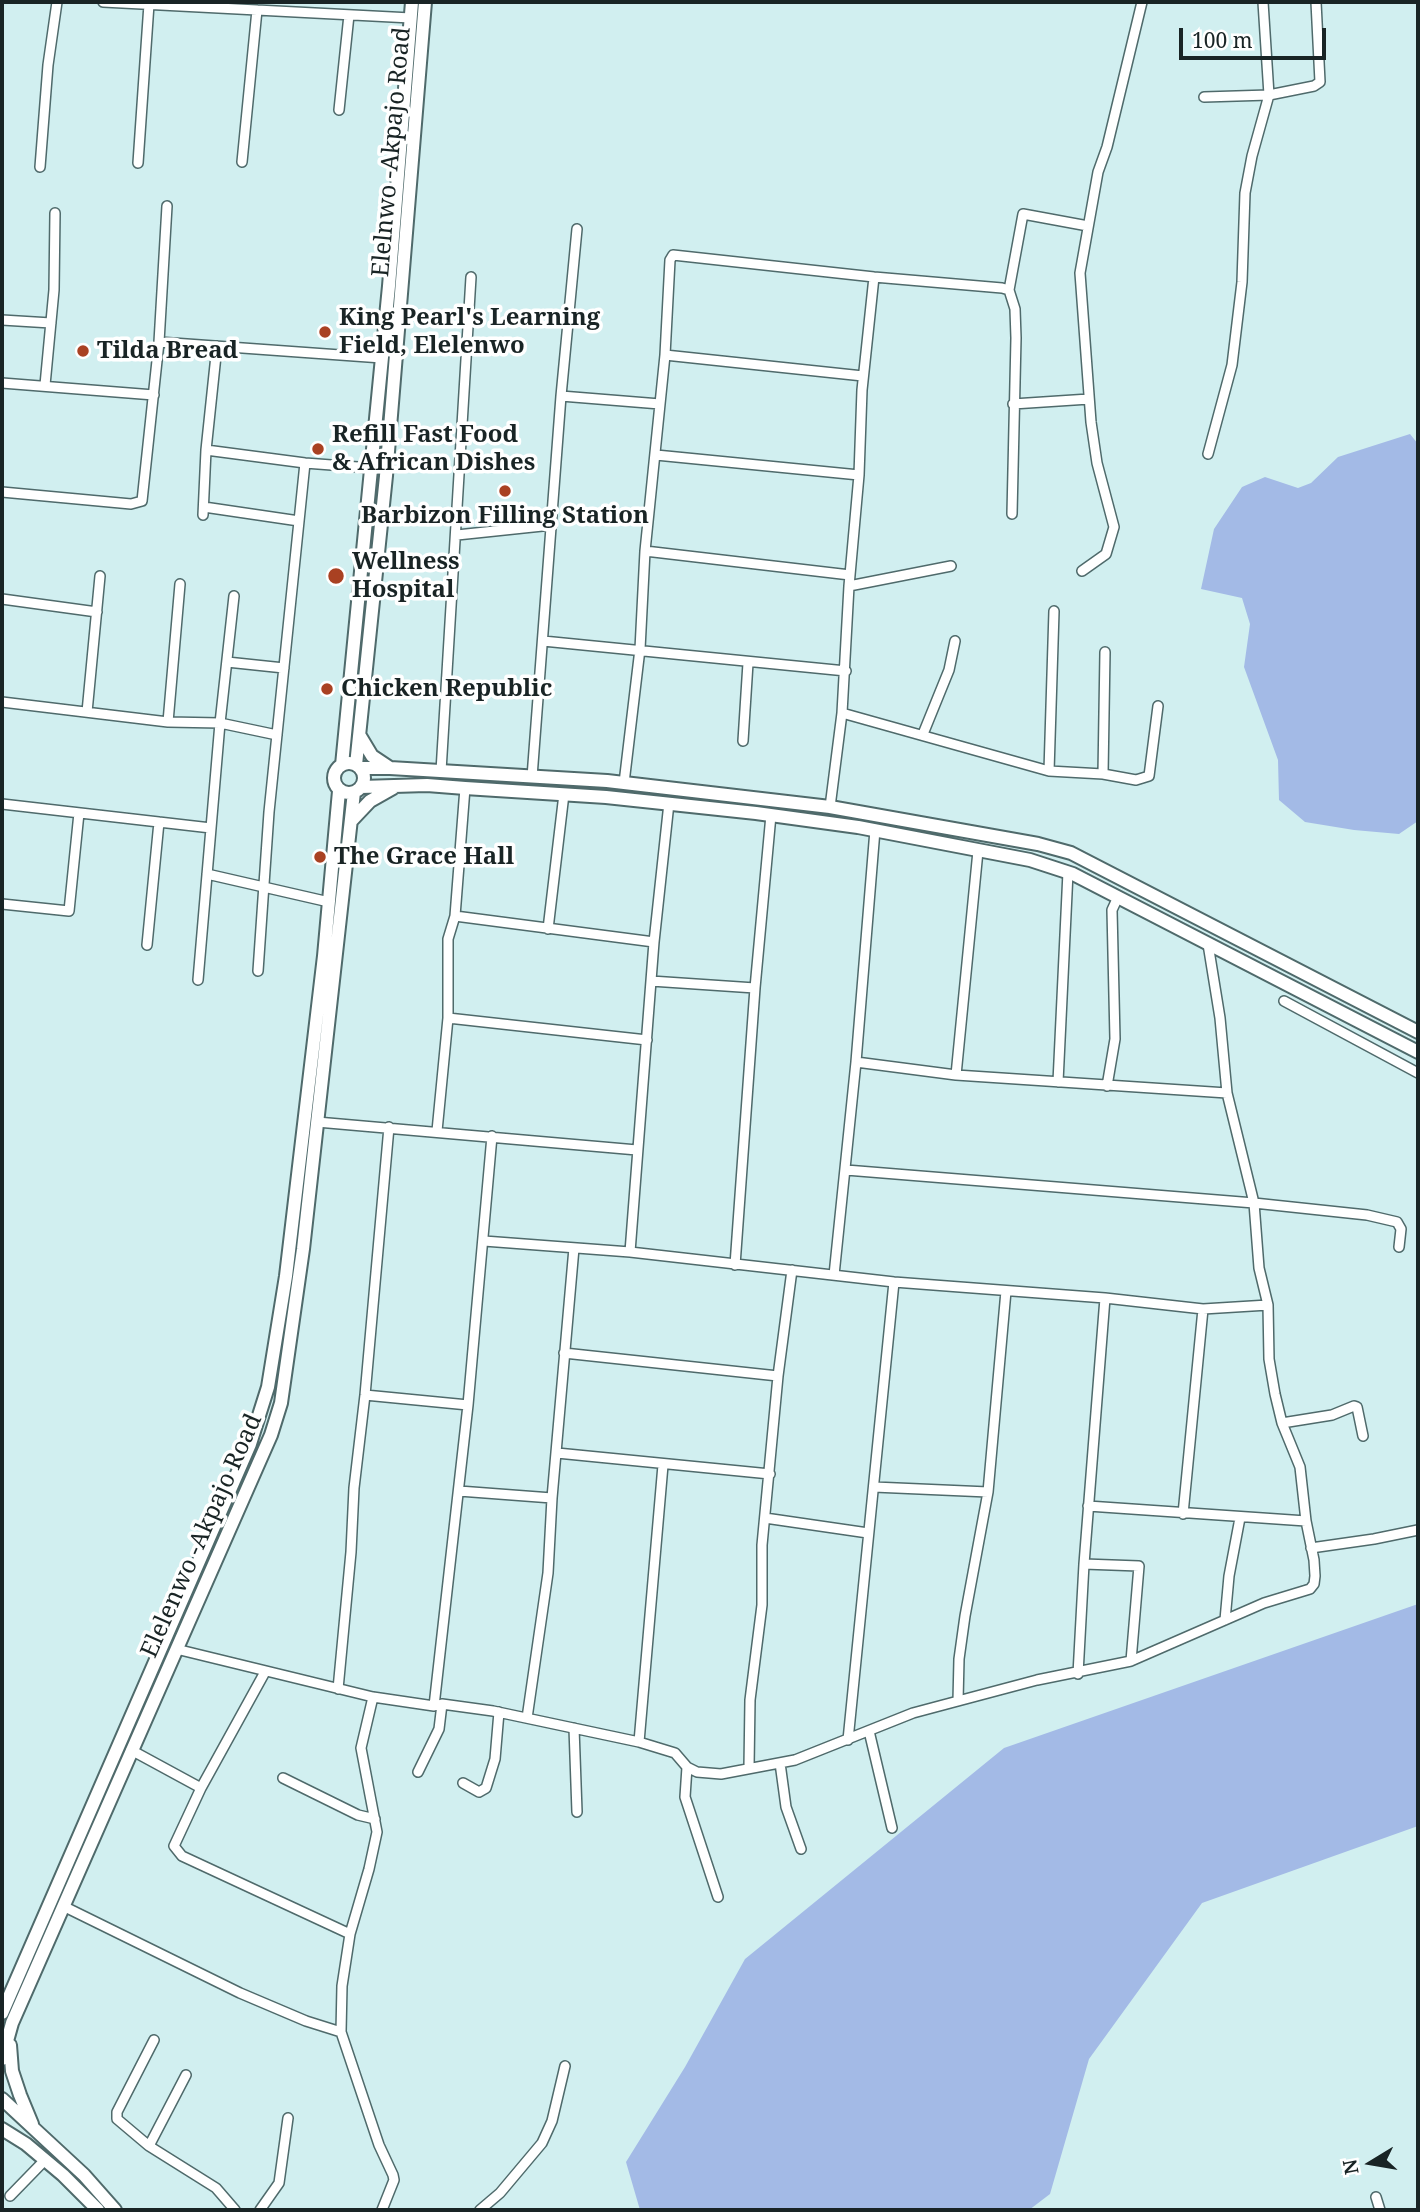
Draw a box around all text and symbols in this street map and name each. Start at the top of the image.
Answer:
scale bar [1182,14,1329,58]
street label: Elelnwo -Akpajo Road [367,26,417,278]
text: 100 m [1192,26,1253,54]
place label: King Pearl's Learning Field, Elelenwo [339,304,600,360]
marker: King Pearl's Learning Field, Elelenwo [317,324,333,340]
place label: Tilda Bread [97,337,238,365]
marker: Tilda Bread [75,343,91,359]
place label: Refill Fast Food & African Dishes [332,421,535,477]
marker: Refill Fast Food & African Dishes [310,441,326,457]
marker: Barbizon Filling Station [497,483,513,499]
place label: Barbizon Filling Station [361,502,649,530]
place label: Wellness Hospital [352,548,460,604]
marker: Wellness Hospital [326,566,346,586]
place label: Chicken Republic [341,675,552,703]
marker: Chicken Republic [319,681,335,697]
place label: The Grace Hall [334,843,514,871]
marker: The Grace Hall [312,849,328,865]
street label: Elelenwo -Akpajo Road [135,1410,269,1662]
north arrow [1336,2128,1406,2198]
text: N [1336,2157,1365,2177]

